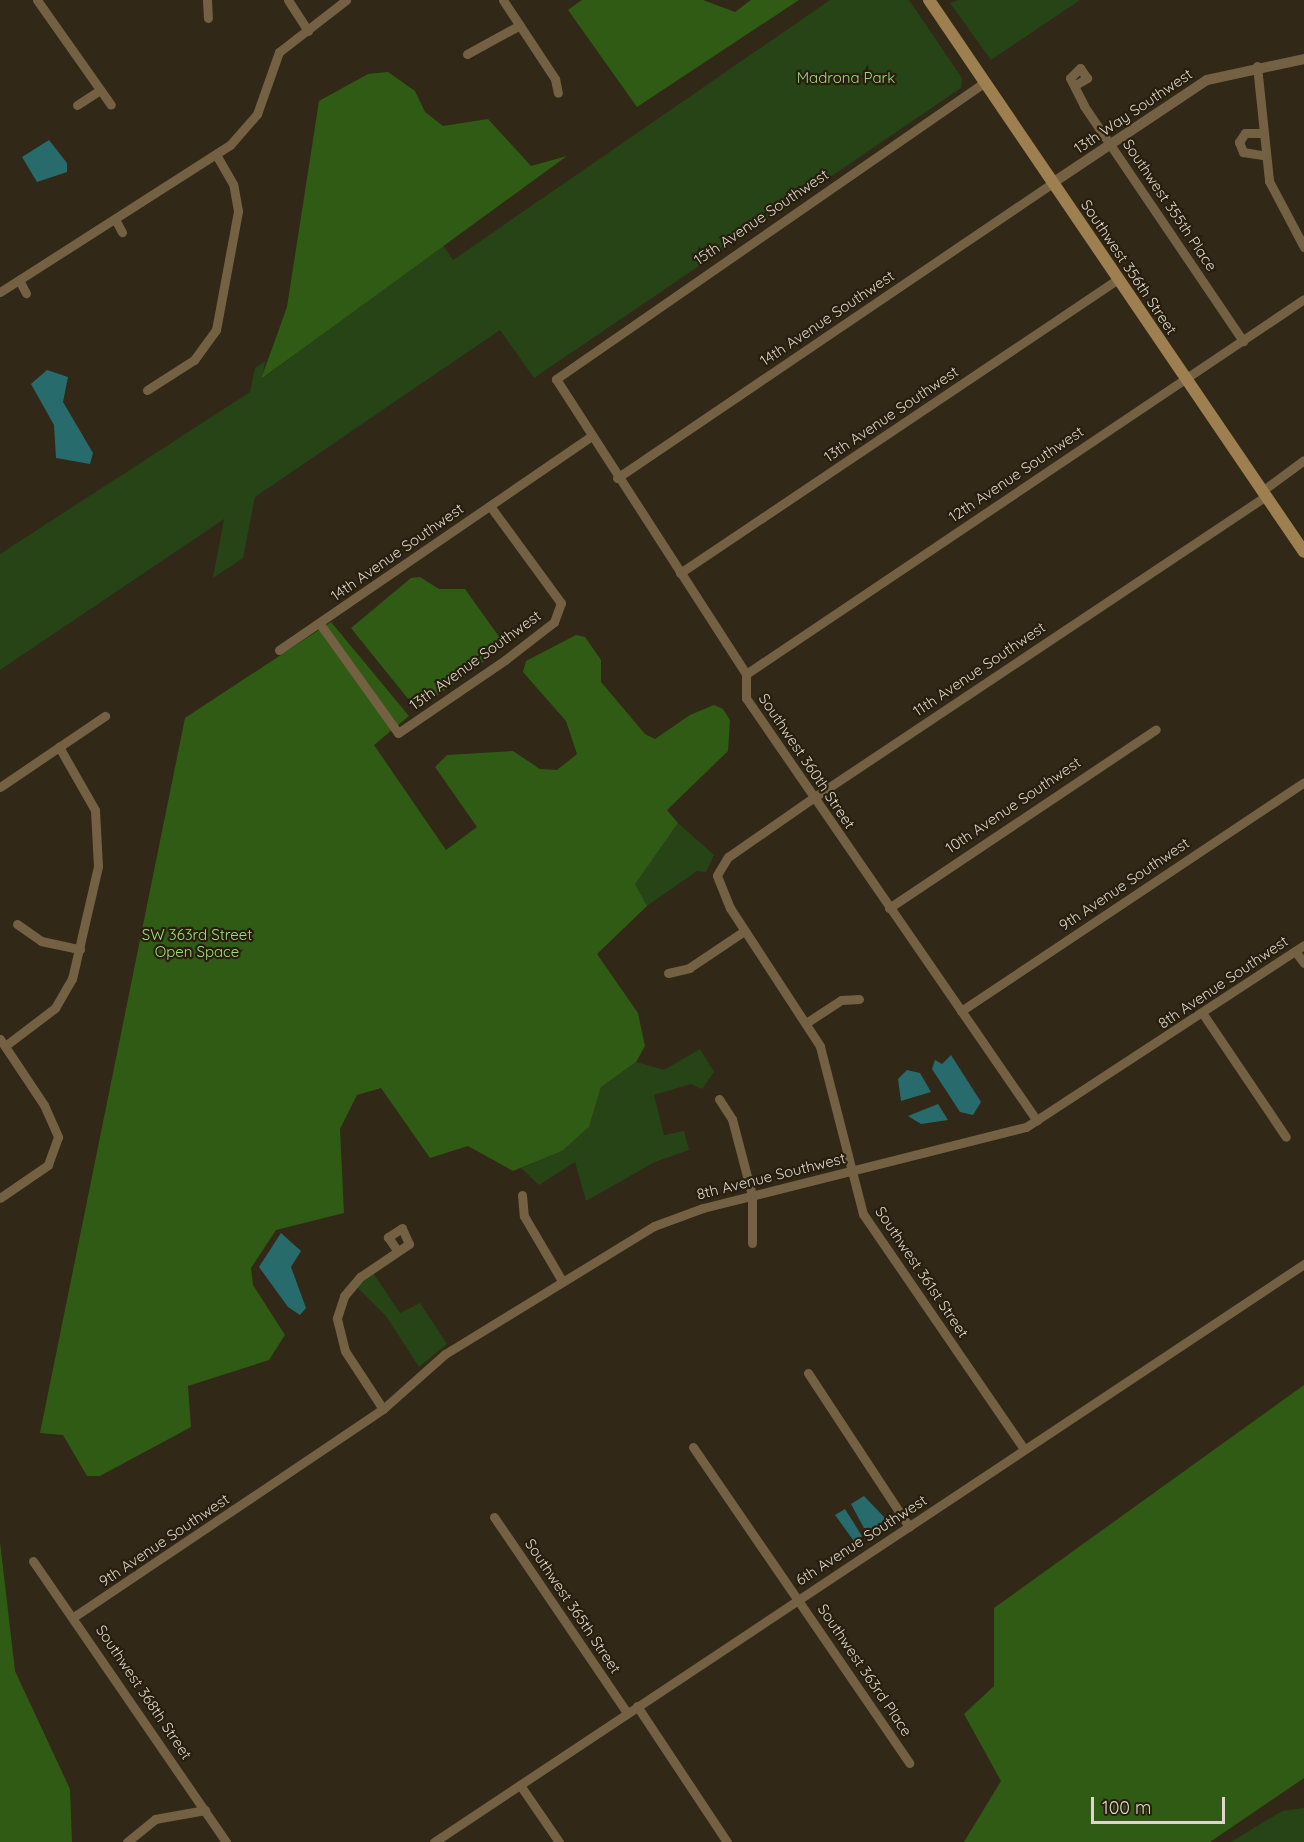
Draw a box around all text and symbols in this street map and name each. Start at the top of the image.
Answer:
street label: 13th Way Southwest [1070,65,1196,157]
park label: Madrona Park [797,69,895,87]
street label: Southwest 355th Place [1119,136,1221,274]
street label: 15th Avenue Southwest [690,165,832,269]
street label: Southwest 356th Street [1077,196,1181,338]
street label: 14th Avenue Southwest [757,266,897,370]
street label: 13th Avenue Southwest [820,362,962,466]
street label: 12th Avenue Southwest [945,422,1087,526]
street label: 14th Avenue Southwest [327,499,467,605]
street label: 13th Avenue Southwest [406,606,544,714]
street label: 11th Avenue Southwest [909,618,1049,720]
street label: Southwest 360th Street [755,690,859,832]
street label: 10th Avenue Southwest [942,753,1084,857]
street label: 9th Avenue Southwest [1056,834,1192,934]
park label: SW 363rd Street Open Space [142,925,252,960]
street label: 8th Avenue Southwest [1155,932,1291,1032]
street label: 8th Avenue Southwest [695,1149,847,1203]
street label: Southwest 361st Street [871,1203,973,1341]
street label: 9th Avenue Southwest [96,1490,232,1590]
street label: 6th Avenue Southwest [792,1491,930,1589]
street label: Southwest 365th Street [521,1535,625,1677]
street label: Southwest 363rd Place [814,1600,916,1740]
street label: Southwest 368th Street [92,1621,196,1763]
scale bar [1094,1785,1228,1823]
text: 100 m [1102,1796,1151,1819]

